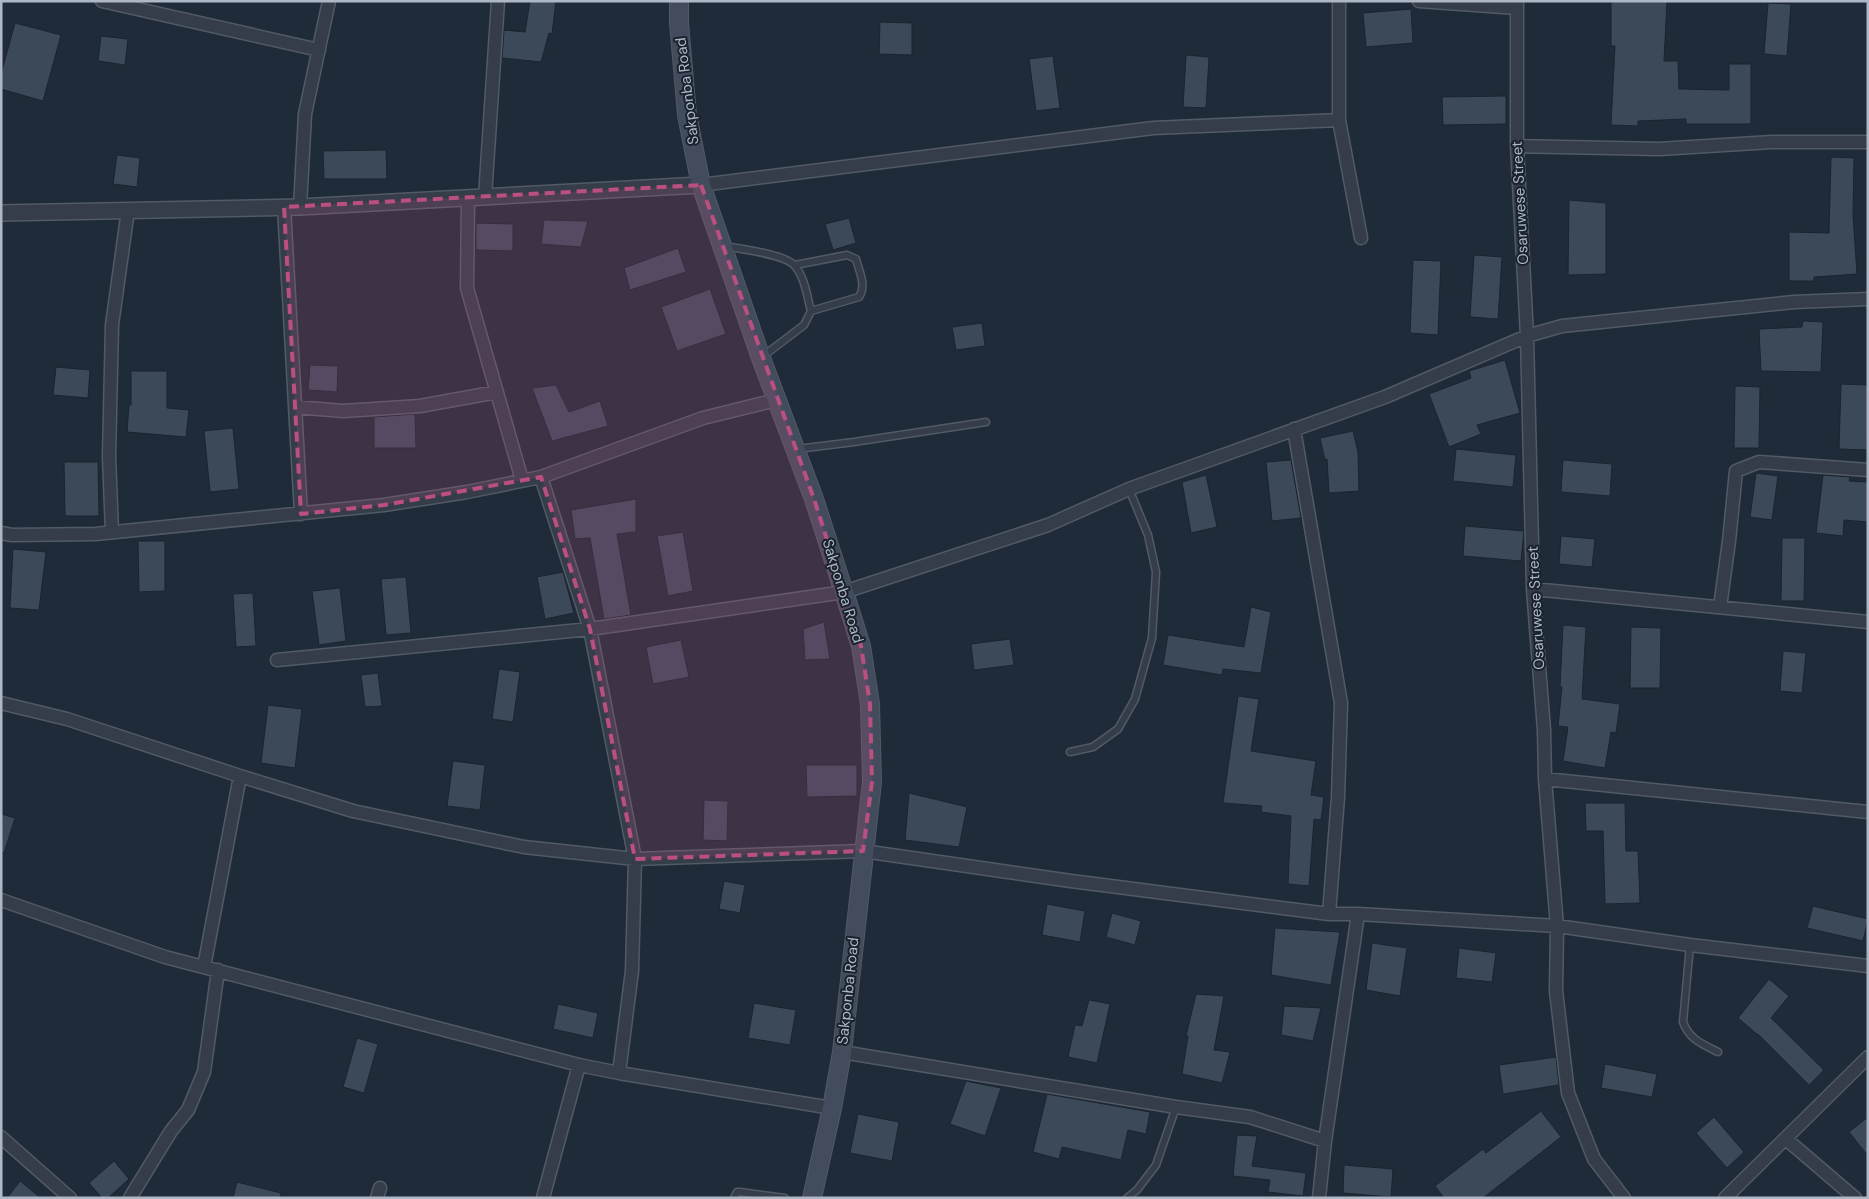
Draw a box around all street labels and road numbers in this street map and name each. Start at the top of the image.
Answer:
street label: Sakponba Road [671,36,703,146]
street label: Osaruwese Street [1507,141,1533,265]
street label: Sakponba Road [818,537,868,645]
street label: Osaruwese Street [1523,546,1549,670]
street label: Sakponba Road [832,936,864,1046]

